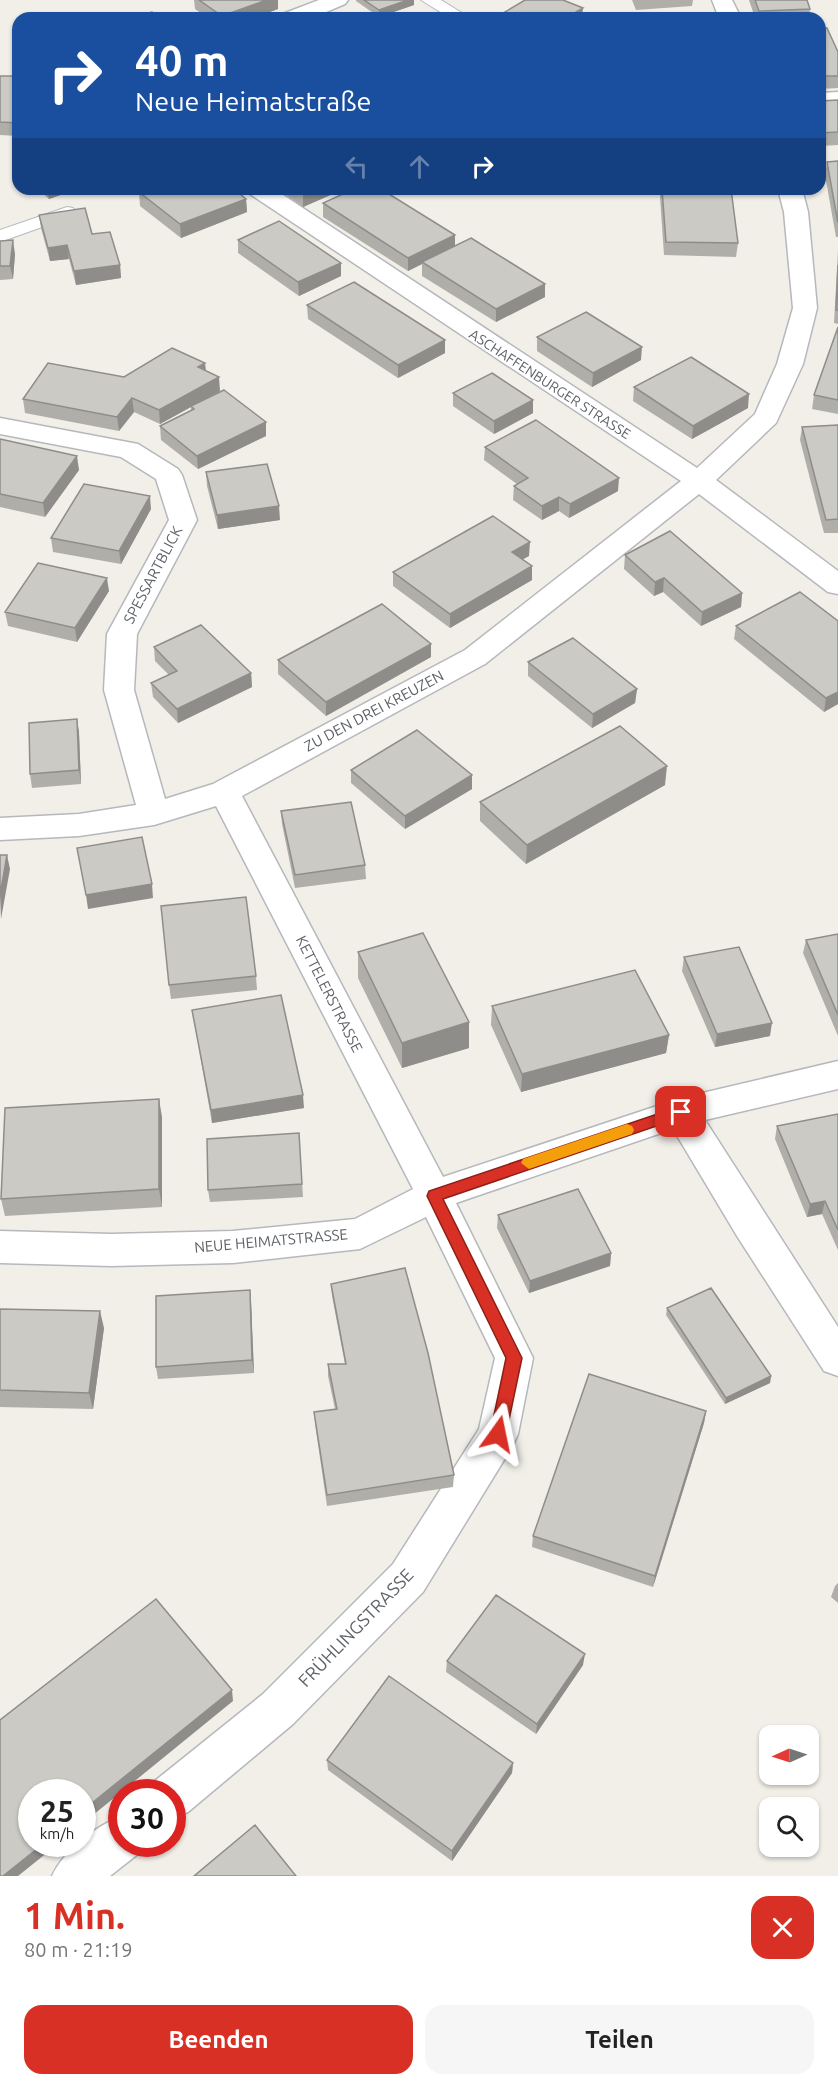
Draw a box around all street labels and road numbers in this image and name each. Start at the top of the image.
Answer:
street label: ASCHAFFENBURGER STRASSE [466,326,634,442]
street label: SPESSARTBLICK [120,523,185,626]
street label: ZU DEN DREI KREUZEN [301,667,446,755]
street label: KETTELERSTRASSE [293,933,366,1055]
street label: NEUE HEIMATSTRASSE [193,1225,348,1256]
street label: FRÜHLINGSTRASSE [294,1564,417,1690]

